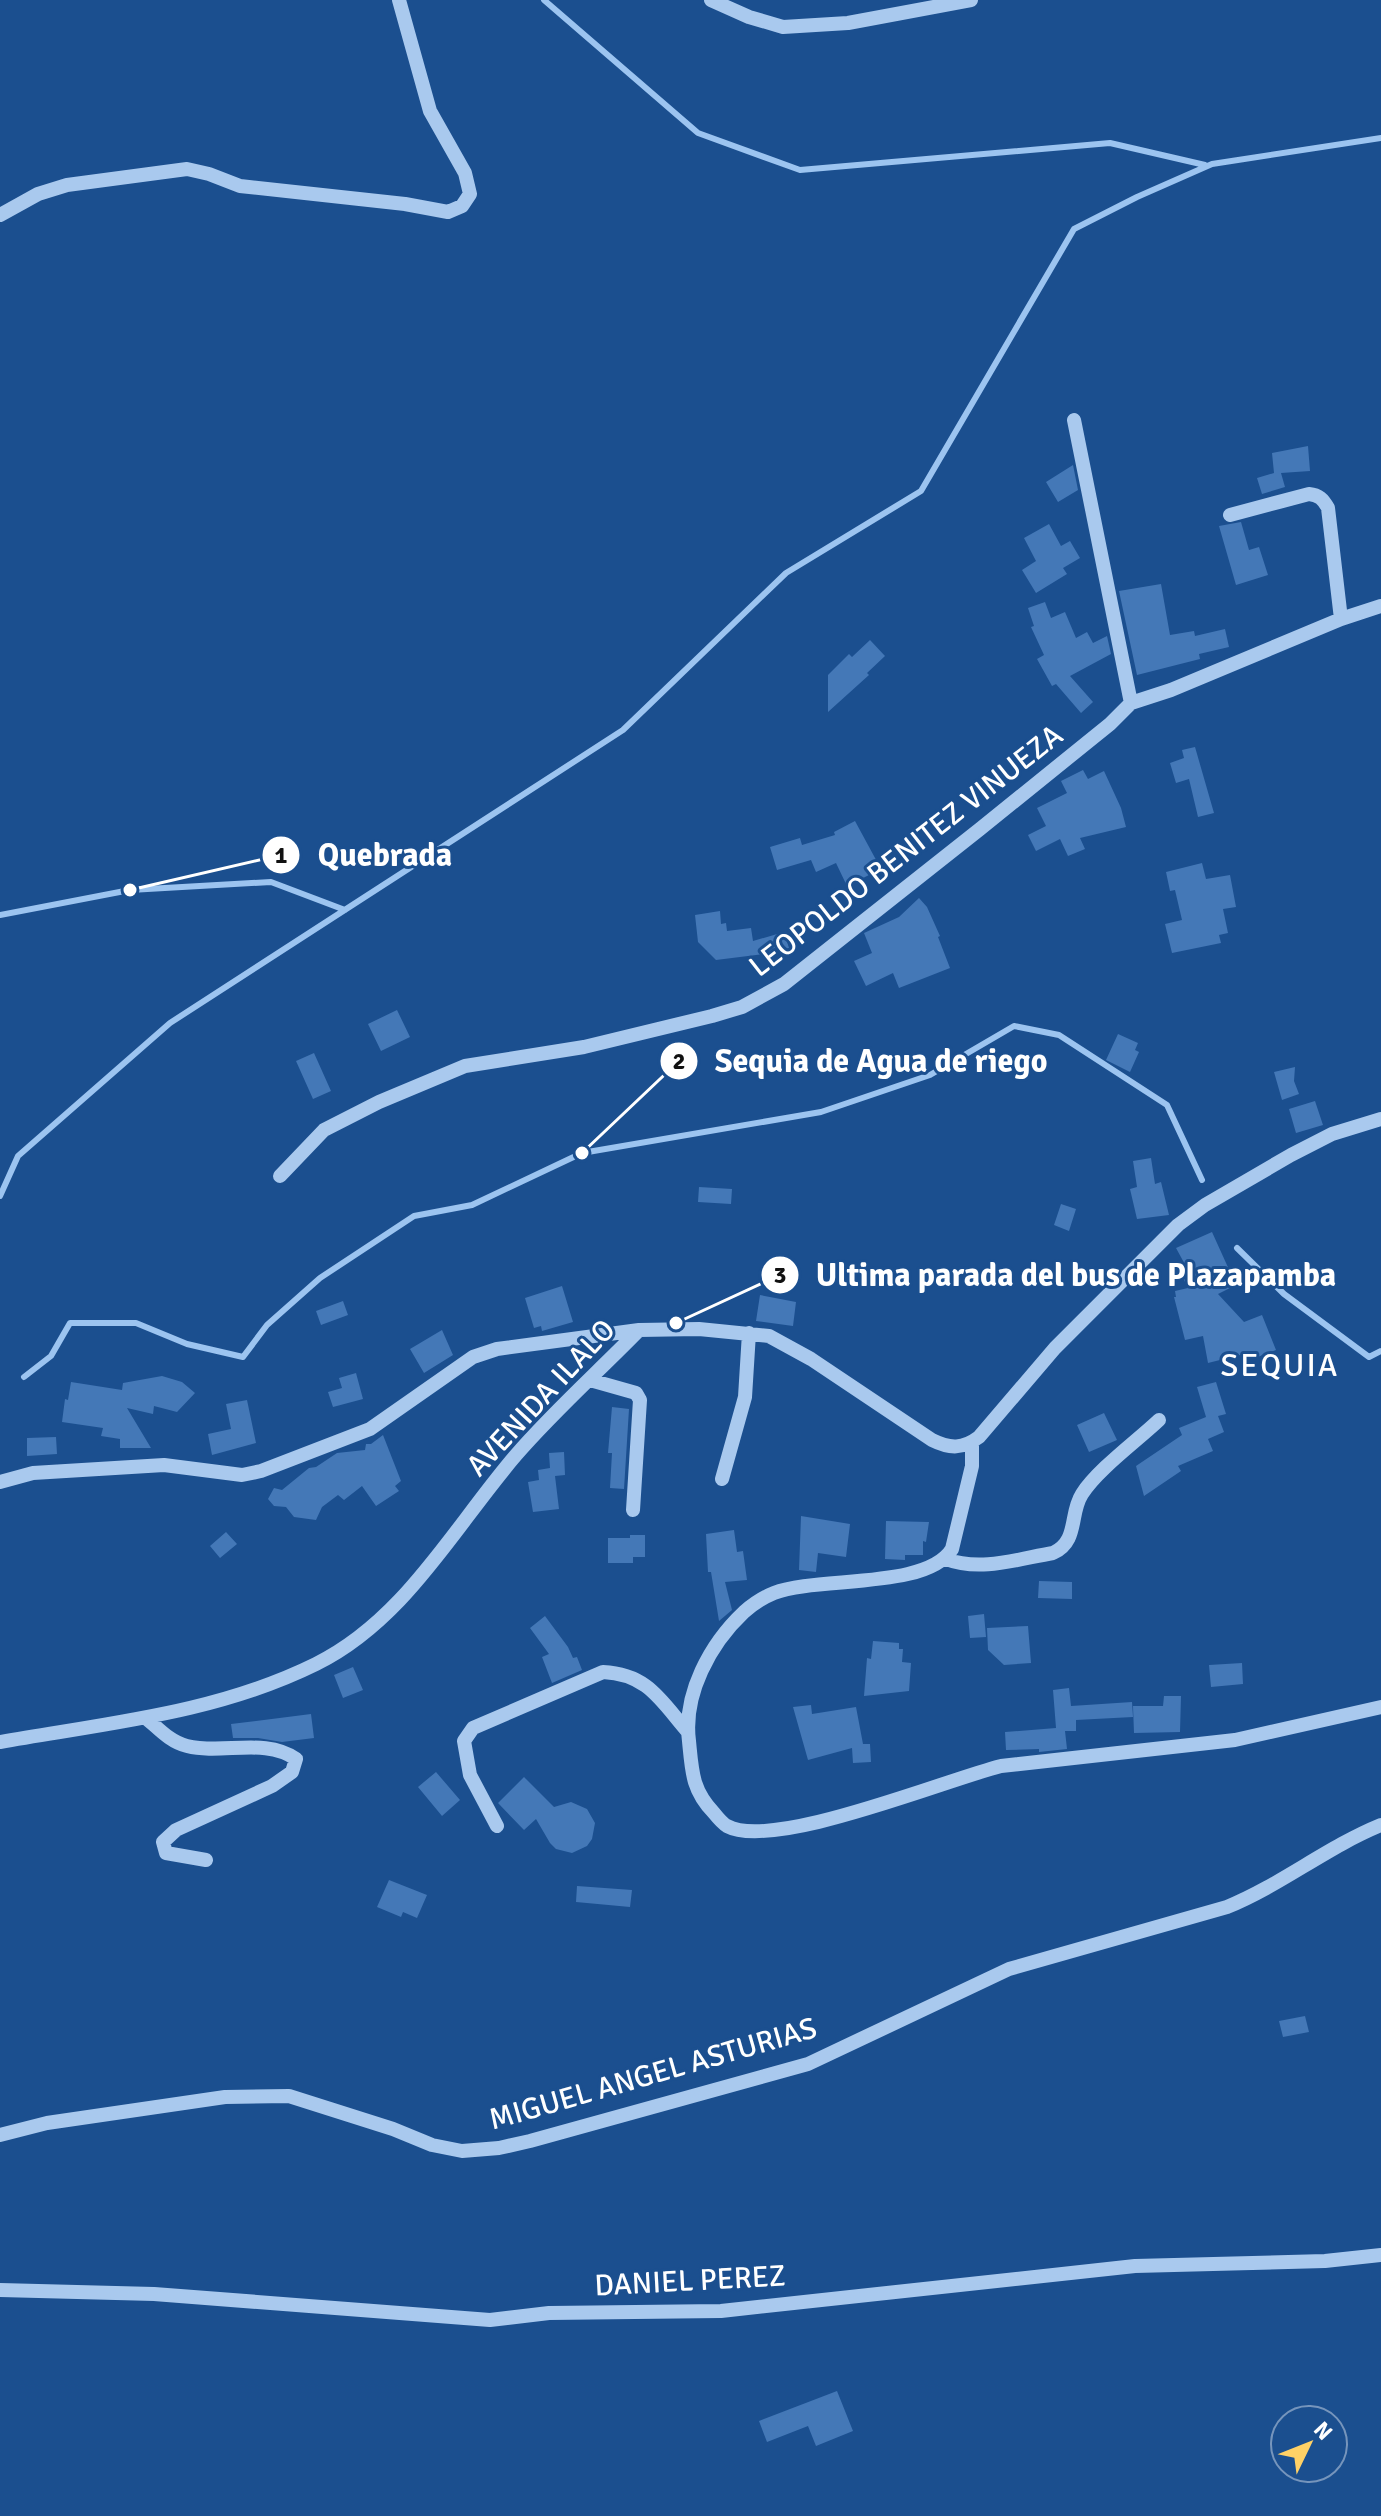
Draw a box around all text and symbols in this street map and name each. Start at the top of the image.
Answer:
street label: LEOPOLDO BENITEZ VINUEZA [742,717,1070,985]
callout: Quebrada [261,827,468,883]
text: Quebrada [318,836,452,875]
text: 1 [275,840,288,870]
callout: Sequia de Agua de riego [659,1033,1064,1089]
text: Sequia de Agua de riego [715,1042,1047,1081]
text: 2 [673,1046,685,1076]
callout: Ultima parada del bus de Plazapamba [760,1247,1353,1303]
text: Ultima parada del bus de Plazapamba [816,1256,1336,1295]
text: 3 [774,1260,786,1290]
street label: AVENIDA ILALO [459,1312,623,1484]
district label: SEQUIA [1221,1346,1339,1385]
street label: MIGUEL ANGEL ASTURIAS [485,2009,821,2139]
street label: DANIEL PEREZ [593,2258,787,2304]
north arrow [1269,2404,1349,2484]
text: N [1308,2416,1338,2446]

